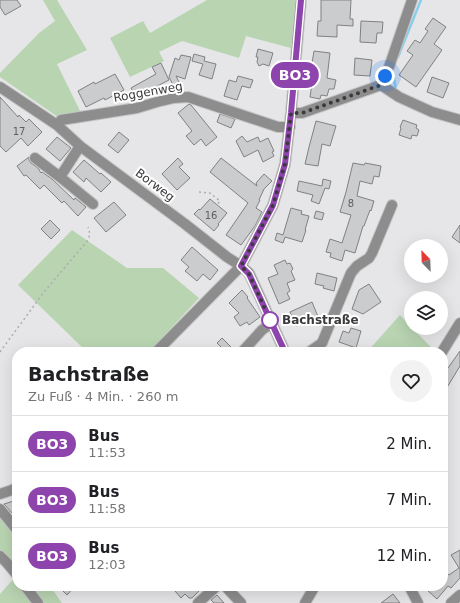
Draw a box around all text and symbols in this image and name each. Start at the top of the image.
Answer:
line badge: BO3 [272,62,318,88]
your location [375,66,395,86]
text: BO3 [279,67,311,83]
street label: Roggenweg [112,79,184,105]
house number: 17 [13,126,25,137]
street label: Borweg [133,166,177,204]
house number: 8 [348,198,354,209]
house number: 16 [205,210,217,221]
north arrow [404,239,448,283]
map controls [404,239,448,335]
button: layers [404,291,448,335]
marker: Bachstraße [261,311,279,329]
place label: Bachstraße [282,313,359,327]
button: heart [390,360,432,402]
text: Bachstraße [28,363,149,385]
text: Zu Fuß · 4 Min. · 260 m [28,389,178,404]
text: Bus [88,427,119,445]
text: 2 Min. [386,435,432,453]
text: BO3 [36,436,68,452]
text: 11:53 [88,445,126,460]
text: Bus [88,483,119,501]
text: 7 Min. [386,491,432,509]
text: BO3 [36,492,68,508]
text: 11:58 [88,501,126,516]
text: Bus [88,539,119,557]
text: 12 Min. [377,547,432,565]
text: BO3 [36,548,68,564]
text: 12:03 [88,557,126,572]

